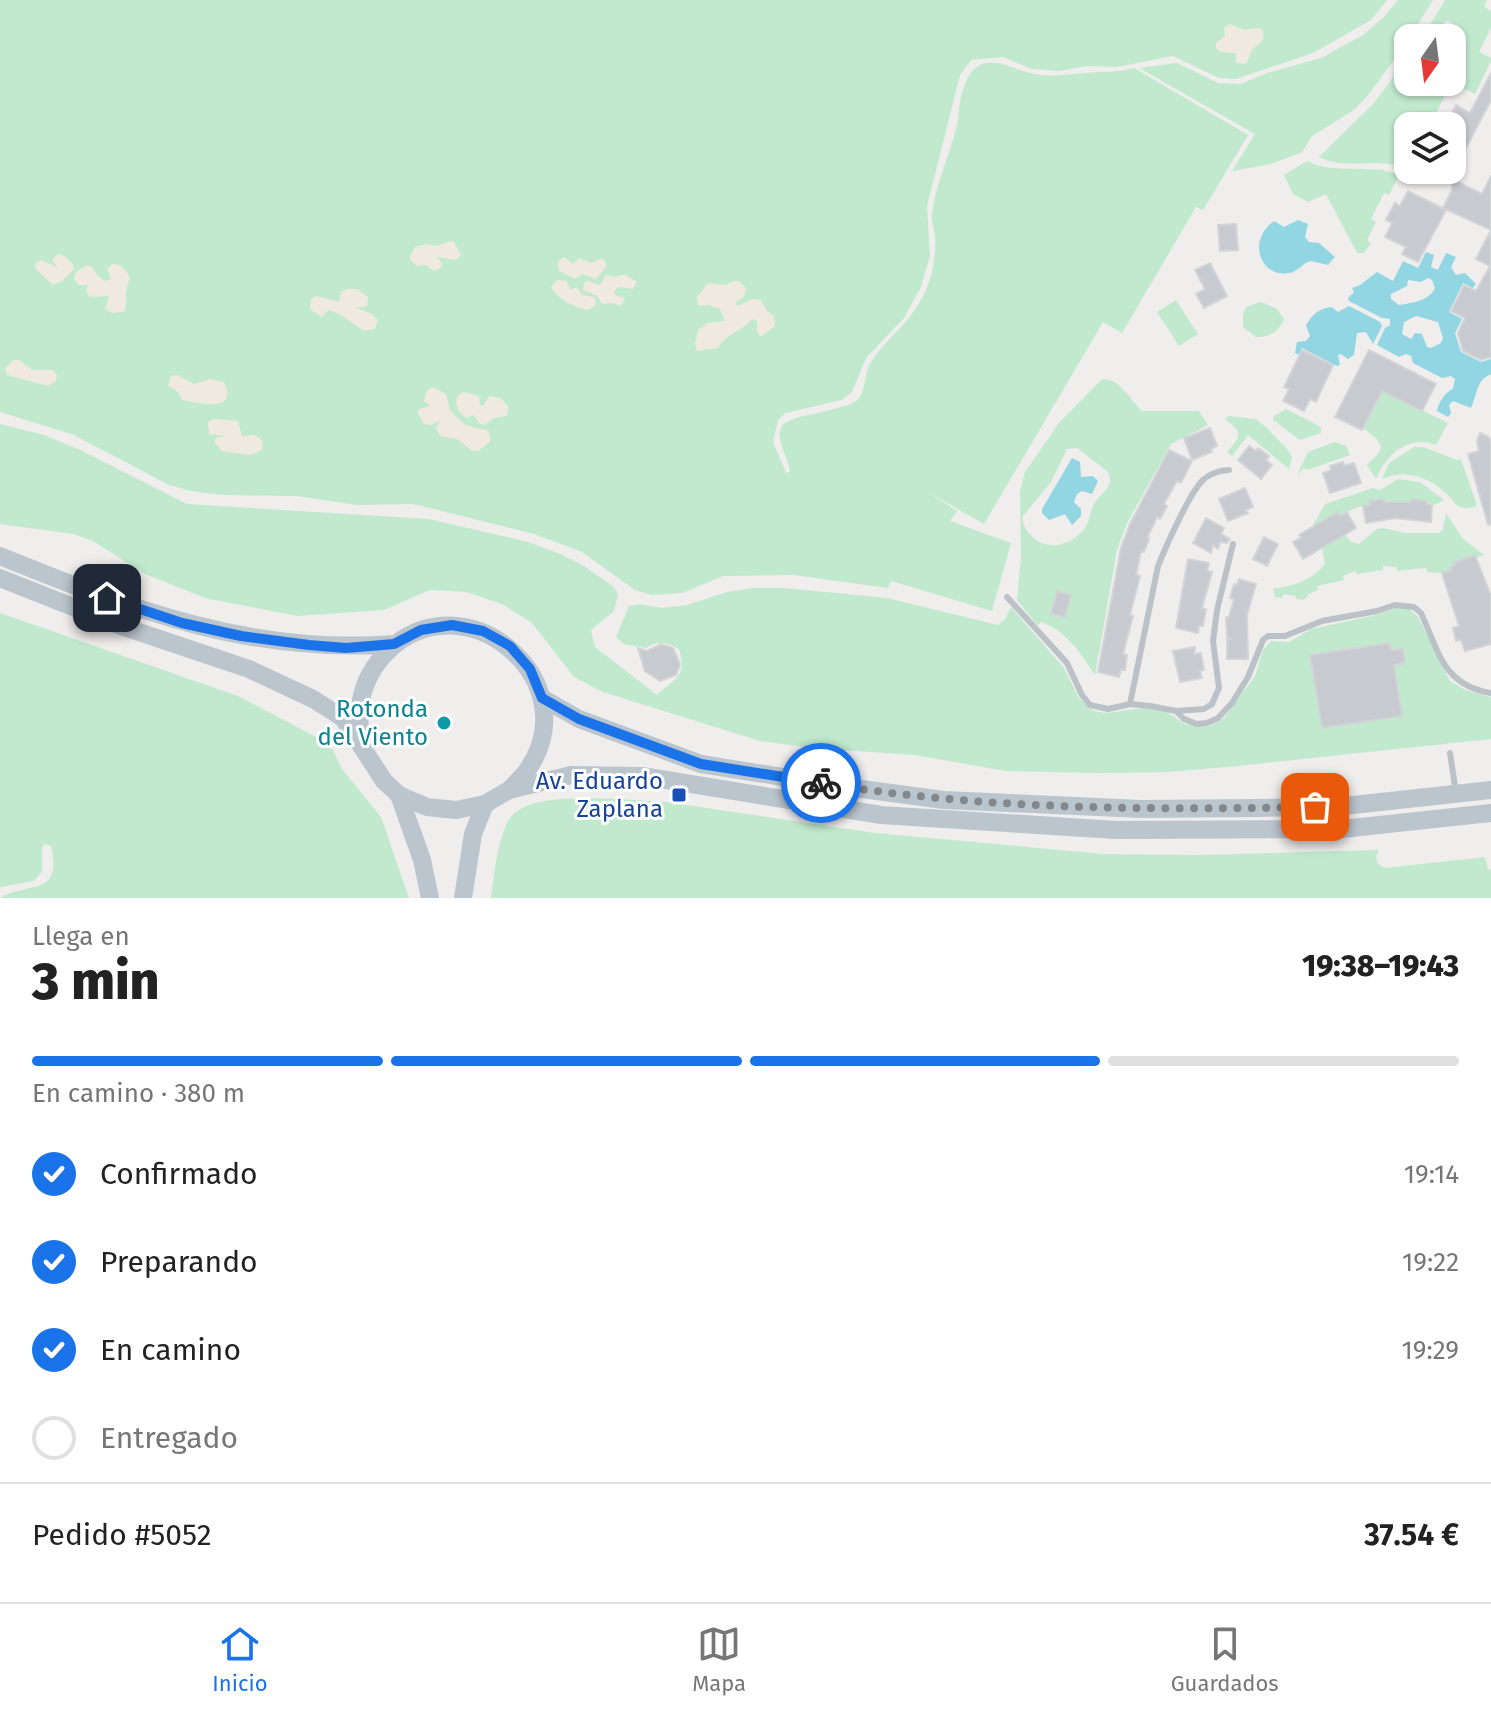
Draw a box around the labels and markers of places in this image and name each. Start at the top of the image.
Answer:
pin [73,564,141,632]
place label: Rotonda del Viento [318,695,428,751]
marker: Rotonda del Viento [435,714,453,732]
place label: Av. Eduardo Zaplana [536,767,663,823]
pin [1281,773,1349,841]
marker: Av. Eduardo Zaplana [670,786,688,804]

